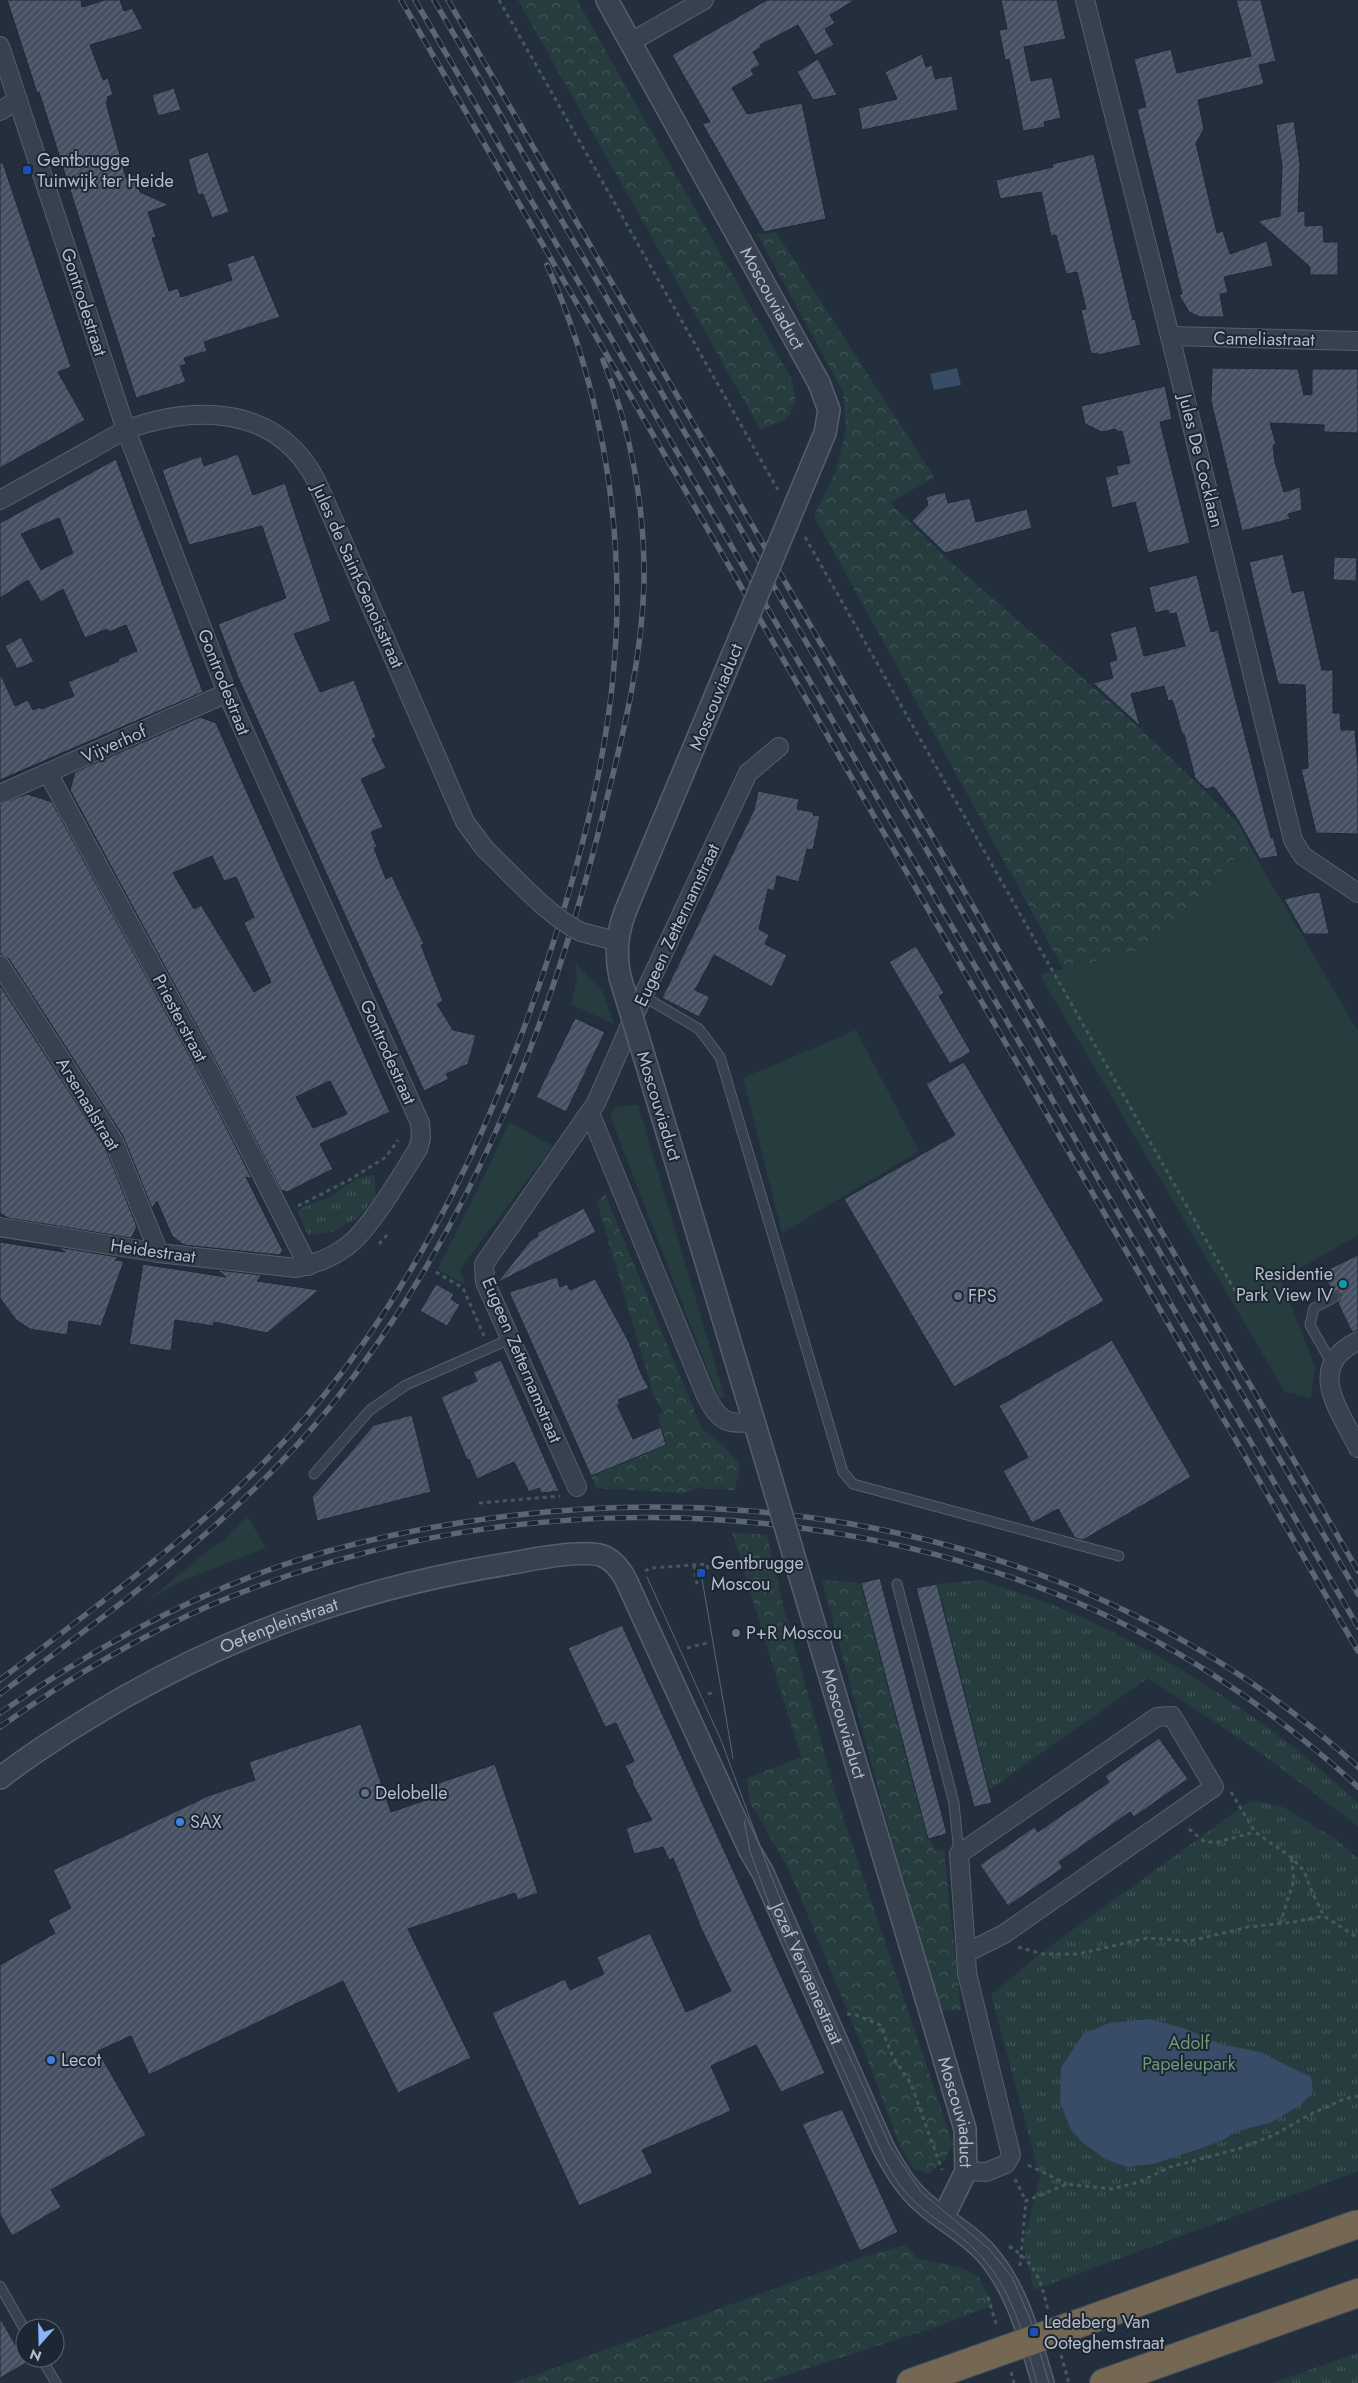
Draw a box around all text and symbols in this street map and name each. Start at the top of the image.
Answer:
place label: Gentbrugge Tuinwijk ter Heide [37,147,174,194]
marker: Gentbrugge Tuinwijk ter Heide [21,164,33,176]
street label: Moscouviaduct [733,242,811,355]
street label: Gontrodestraat [54,245,114,360]
street label: Cameliastraat [1213,325,1315,353]
street label: Jules De Cocklaan [1171,390,1230,530]
street label: Jules de Saint-Genoisstraat [305,478,411,673]
street label: Gontrodestraat [191,625,257,740]
street label: Moscouviaduct [683,639,750,754]
street label: Vijverhof [77,718,151,770]
street label: Eugeen Zetternamstraat [628,839,727,1011]
street label: Priesterstraat [146,970,214,1067]
street label: Gontrodestraat [353,995,423,1109]
street label: Moscouviaduct [630,1048,688,1165]
street label: Arsenaalstraat [50,1052,126,1156]
street label: Heidestraat [109,1232,198,1270]
place label: Residentie Park View IV [1236,1261,1333,1308]
street label: Eugeen Zetternamstraat [475,1273,569,1447]
marker: Residentie Park View IV [1337,1278,1349,1290]
place label: FPS [968,1283,997,1309]
marker: FPS [952,1290,964,1302]
place label: Gentbrugge Moscou [711,1550,804,1597]
marker: Gentbrugge Moscou [695,1567,707,1579]
street label: Oefenpleinstraat [216,1591,342,1660]
place label: P+R Moscou [746,1620,842,1646]
marker: P+R Moscou [730,1627,742,1639]
street label: Moscouviaduct [815,1666,873,1782]
place label: Delobelle [375,1780,448,1806]
marker: Delobelle [359,1787,371,1799]
place label: SAX [190,1809,222,1835]
marker: SAX [174,1816,186,1828]
street label: Jozef Vervaenestraat [764,1897,850,2049]
park label: Adolf Papeleupark [1142,2030,1236,2077]
place label: Lecot [61,2047,102,2073]
marker: Lecot [45,2054,57,2066]
street label: Moscouviaduct [931,2054,979,2169]
place label: Ledeberg Van Ooteghemstraat [1044,2309,1165,2356]
north arrow [15,2318,65,2368]
marker: Ledeberg Van Ooteghemstraat [1028,2326,1040,2338]
text: N [27,2344,44,2367]

